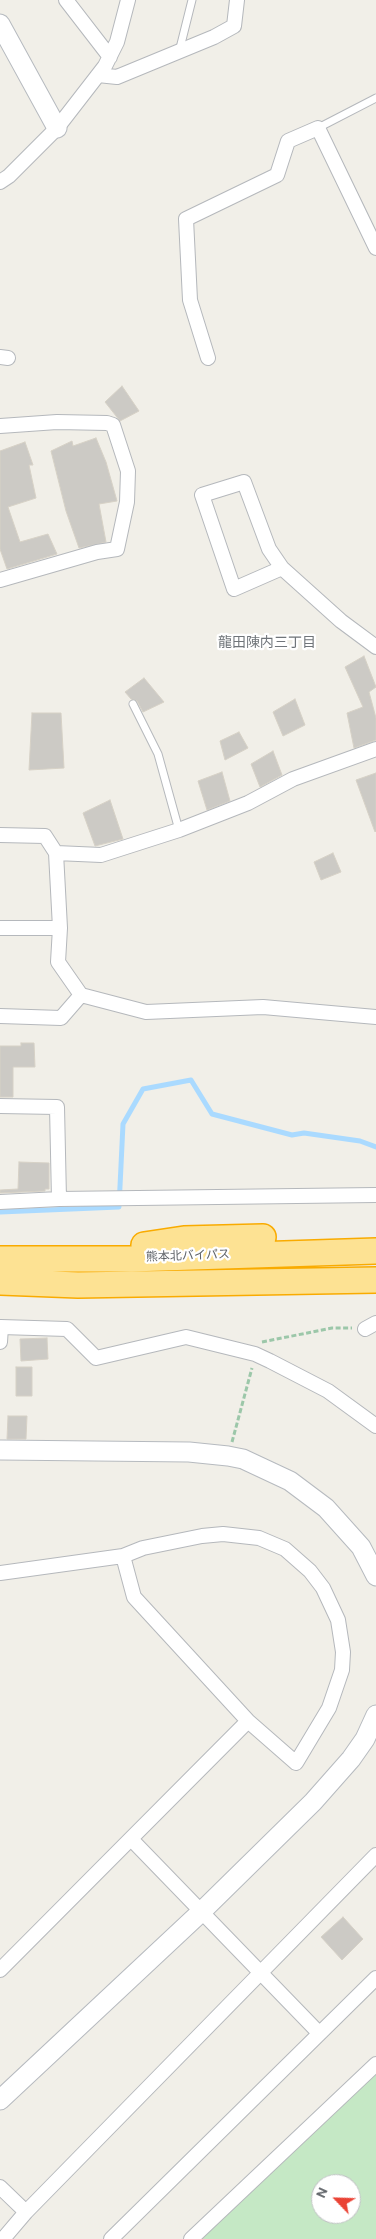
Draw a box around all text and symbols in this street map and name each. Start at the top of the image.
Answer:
district label: 龍田陳内三丁目 [218,636,316,652]
street label: 熊本北バイパス [146,1248,230,1266]
north arrow [311,2174,361,2224]
text: N [313,2185,333,2201]

